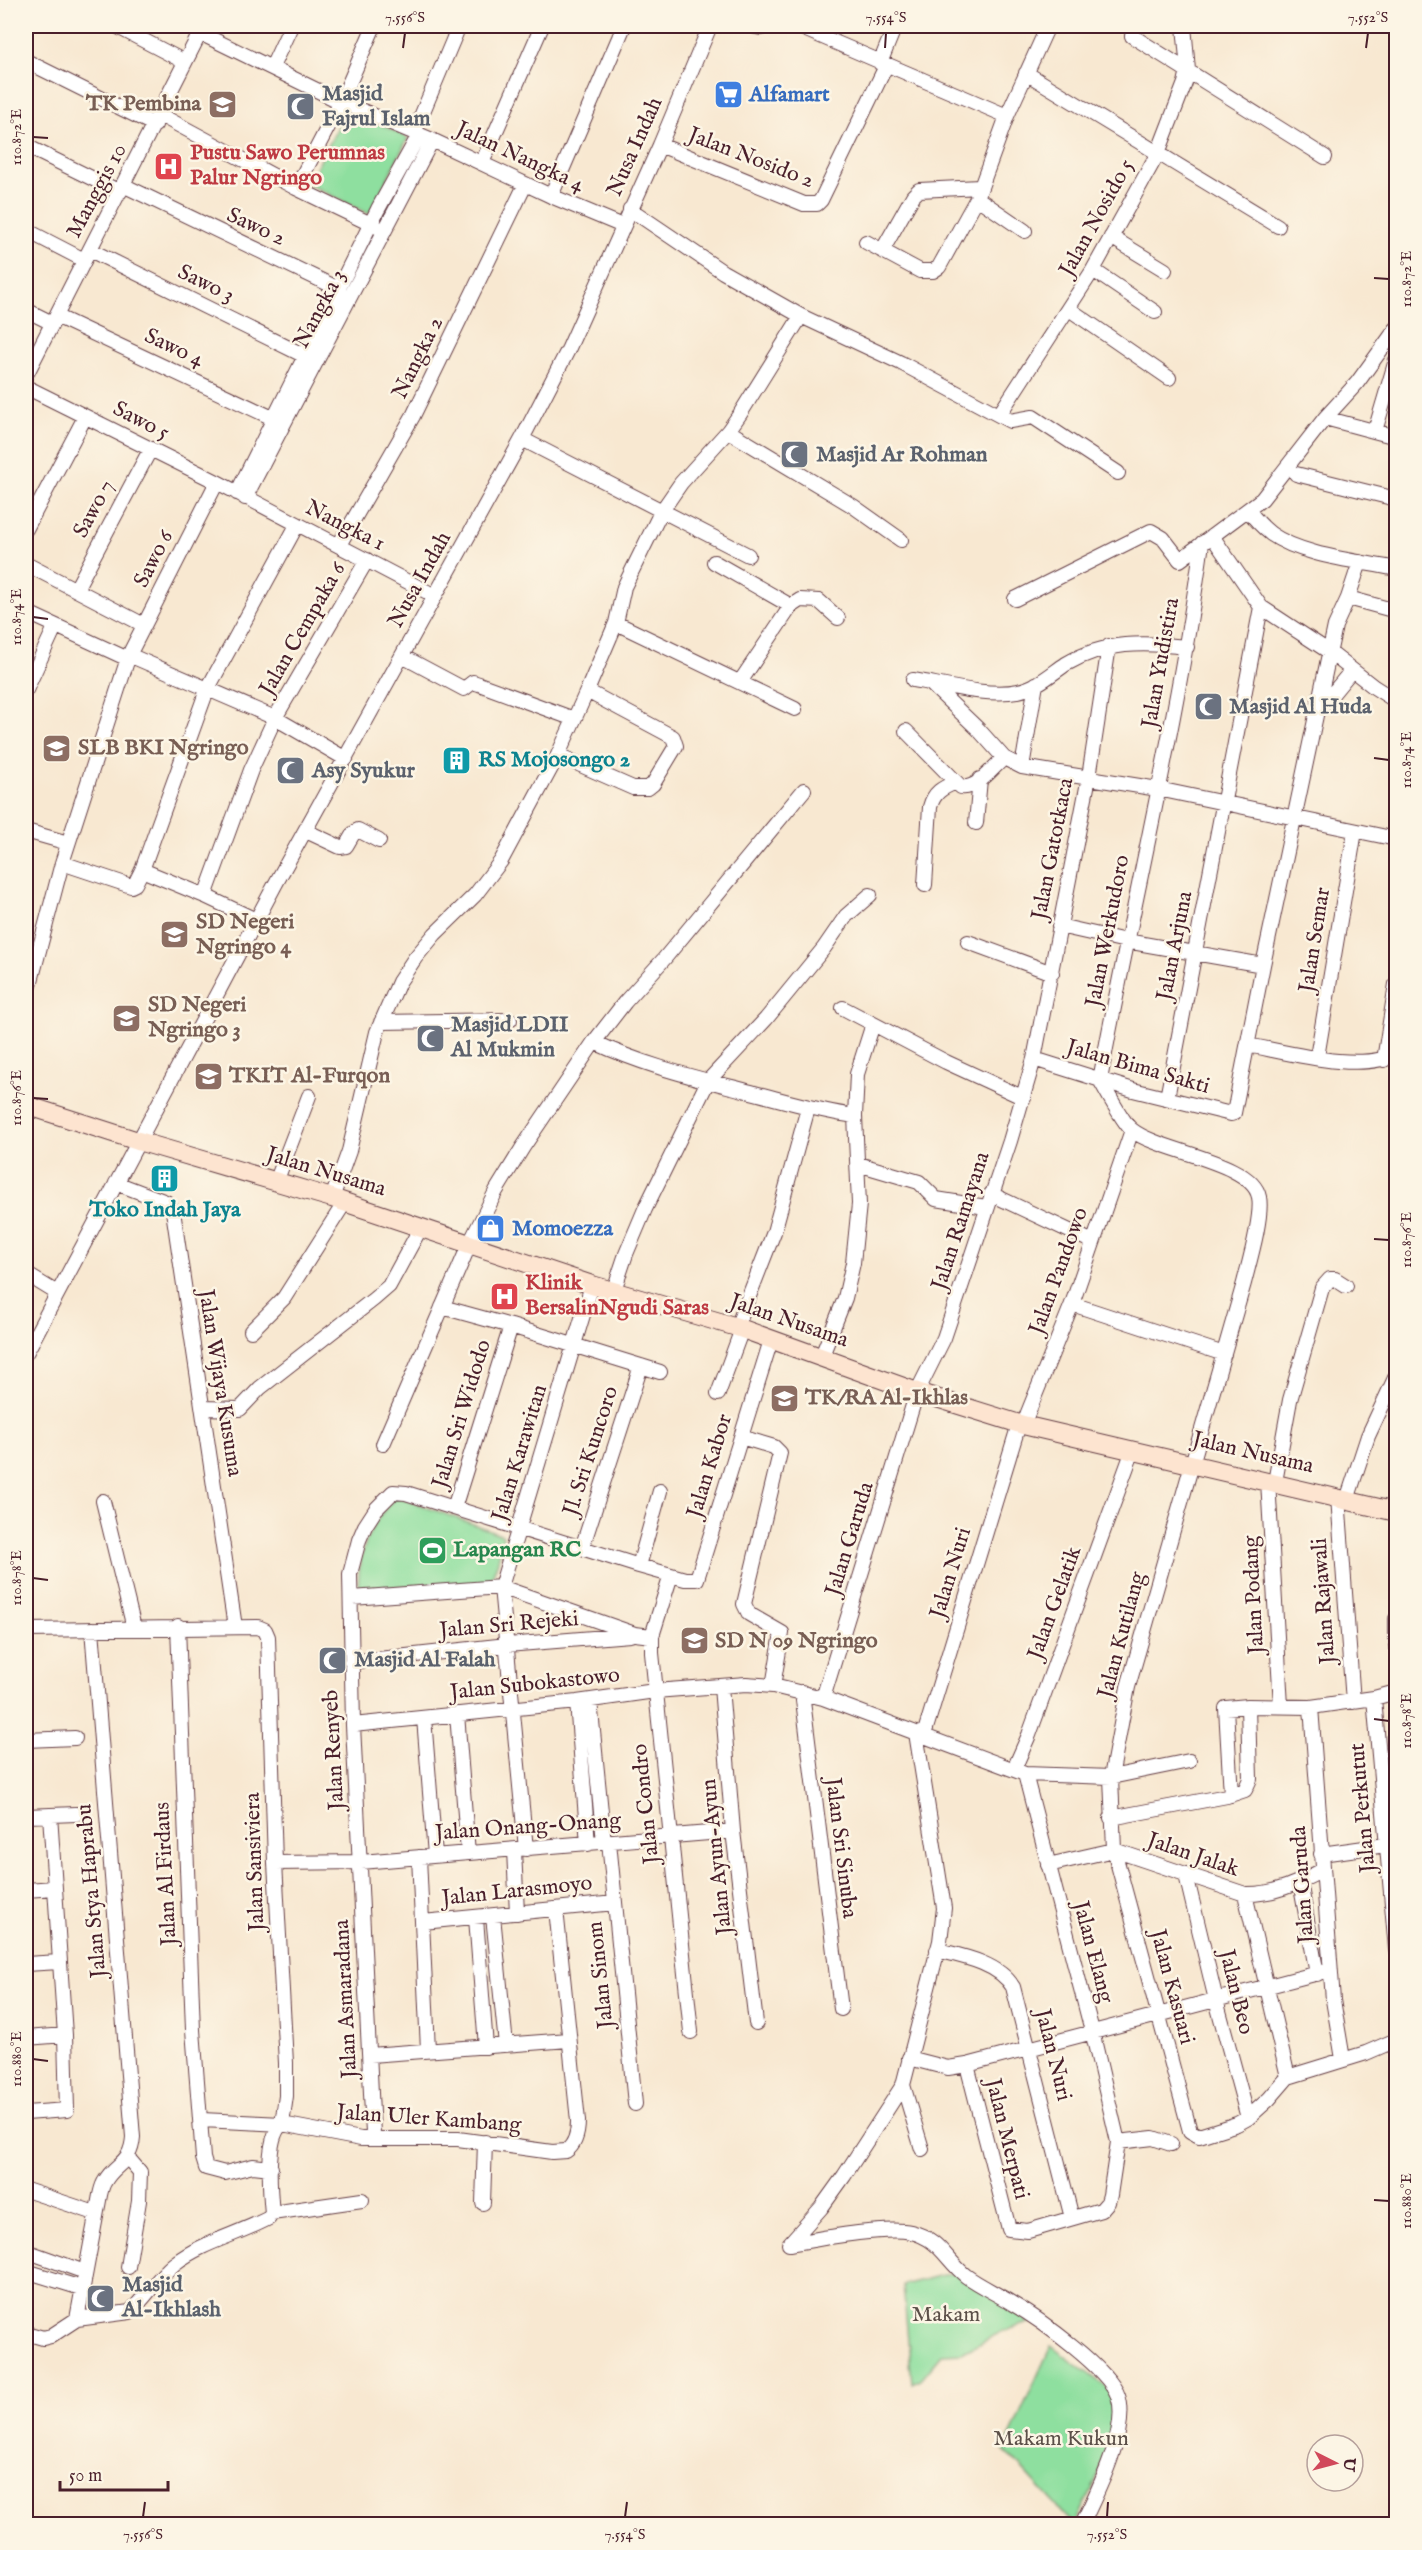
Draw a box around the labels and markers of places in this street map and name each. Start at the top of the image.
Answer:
supermarket icon: Alfamart [712,79,744,111]
place label: Masjid Fajrul Islam [322,80,430,133]
place label: Alfamart [748,81,830,109]
school or university icon: TK Pembina [206,88,238,120]
place label: TK Pembina [85,90,201,118]
mosque icon: Masjid Fajrul Islam [285,91,317,123]
place label: Pustu Sawo Perumnas Palur Ngringo [190,139,385,192]
hospital icon: Pustu Sawo Perumnas Palur Ngringo [153,150,185,182]
mosque icon: Masjid Ar Rohman [779,439,811,471]
place label: Masjid Ar Rohman [816,441,988,469]
mosque icon: Masjid Al Huda [1192,691,1224,723]
place label: Masjid Al Huda [1229,693,1372,721]
school or university icon: SLB BKI Ngringo [41,732,73,764]
place label: SLB BKI Ngringo [78,734,249,762]
building icon: RS Mojosongo 2 [441,744,473,776]
place label: RS Mojosongo 2 [478,746,630,774]
mosque icon: Asy Syukur [275,755,307,787]
place label: Asy Syukur [311,757,416,785]
place label: SD Negeri Ngringo 4 [195,908,294,961]
school or university icon: SD Negeri Ngringo 4 [159,919,191,951]
place label: SD Negeri Ngringo 3 [147,991,246,1044]
school or university icon: SD Negeri Ngringo 3 [111,1002,143,1034]
place label: Masjid LDII Al Mukmin [450,1011,569,1064]
mosque icon: Masjid LDII Al Mukmin [414,1022,446,1054]
school or university icon: TKIT Al-Furqon [192,1060,224,1092]
place label: TKIT Al-Furqon [228,1062,390,1090]
building icon: Toko Indah Jaya [149,1162,181,1194]
place label: Toko Indah Jaya [89,1196,241,1224]
shop icon: Momoezza [475,1213,507,1245]
place label: Momoezza [512,1215,614,1243]
place label: Klinik BersalinNgudi Saras [525,1269,709,1322]
hospital icon: Klinik BersalinNgudi Saras [488,1280,520,1312]
school or university icon: TK/RA Al-Ikhlas [768,1382,800,1414]
place label: TK/RA Al-Ikhlas [804,1384,968,1412]
sports icon: Lapangan RC [416,1534,448,1566]
place label: Lapangan RC [453,1536,582,1564]
school or university icon: SD N 09 Ngringo [678,1625,710,1657]
place label: SD N 09 Ngringo [715,1627,878,1655]
mosque icon: Masjid Al Falah [317,1644,349,1676]
place label: Masjid Al Falah [354,1646,496,1674]
place label: Masjid Al-Ikhlash [121,2271,221,2324]
mosque icon: Masjid Al-Ikhlash [85,2282,117,2314]

